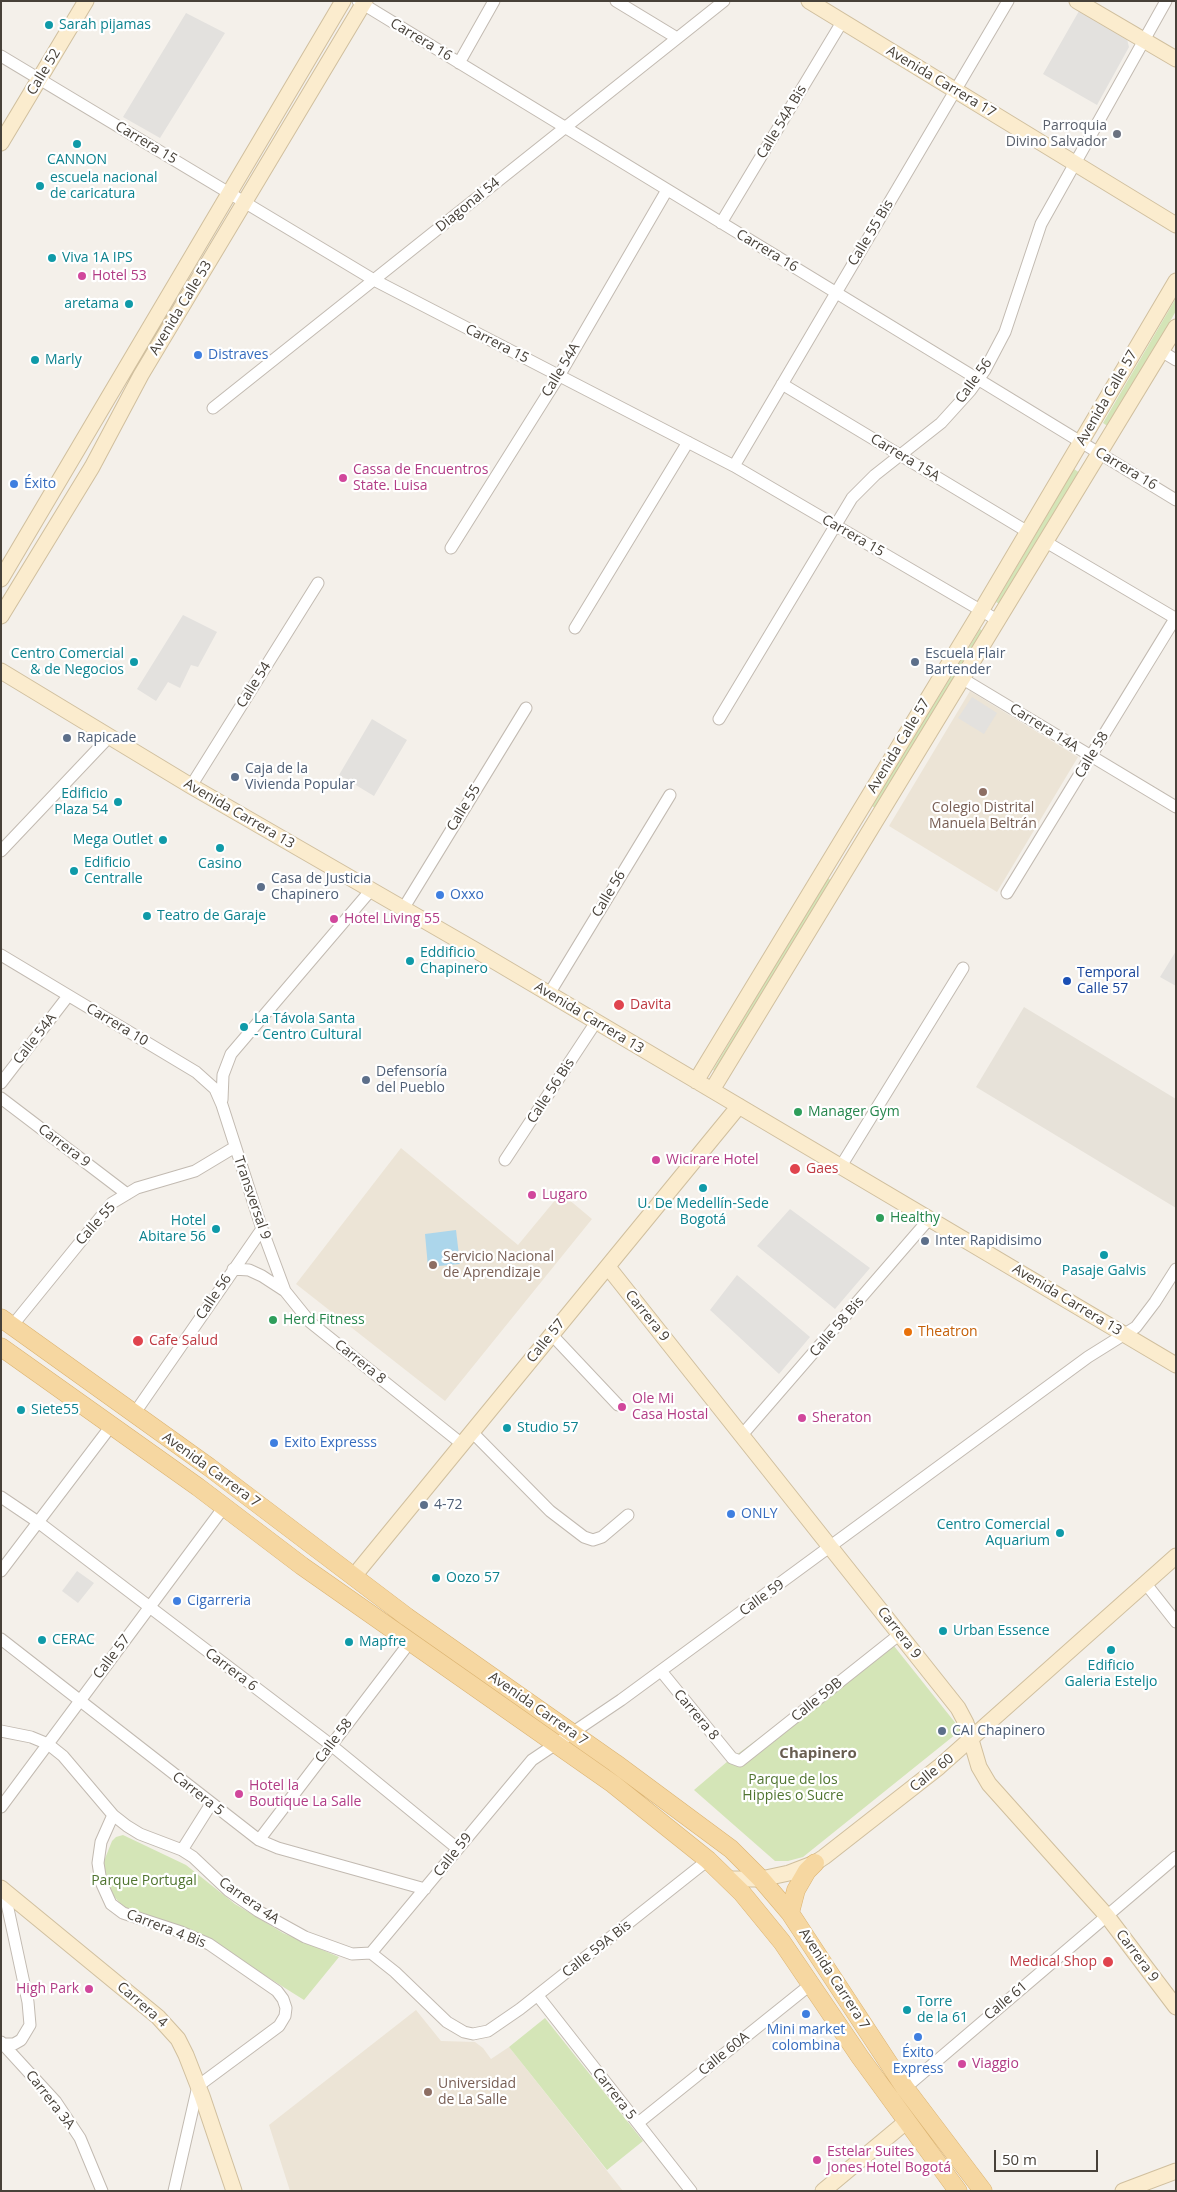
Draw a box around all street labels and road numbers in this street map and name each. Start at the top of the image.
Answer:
street label: Carrera 16 [387,15,455,65]
street label: Avenida Carrera 17 [883,43,999,121]
street label: Calle 52 [24,46,64,98]
street label: Calle 54A Bis [753,82,811,162]
street label: Carrera 15 [112,118,180,168]
street label: Diagonal 54 [433,174,503,236]
street label: Calle 55 Bis [845,197,897,269]
street label: Carrera 16 [733,226,801,276]
street label: Avenida Calle 53 [146,258,216,358]
street label: Carrera 15 [462,321,532,367]
street label: Calle 54A [538,340,584,400]
street label: Avenida Calle 57 [1073,347,1141,449]
street label: Calle 56 [952,355,996,407]
street label: Carrera 15A [867,431,943,485]
street label: Carrera 16 [1092,444,1160,494]
street label: Carrera 15 [819,511,887,561]
street label: Calle 54 [233,659,275,711]
street label: Avenida Calle 57 [864,696,934,796]
street label: Carrera 14A [1007,700,1081,756]
street label: Calle 58 [1072,729,1112,781]
street label: Avenida Carrera 13 [181,776,297,852]
street label: Calle 55 [444,782,484,834]
street label: Calle 56 [589,868,629,920]
street label: Avenida Carrera 13 [531,979,647,1057]
street label: Carrera 10 [83,1000,151,1050]
street label: Calle 54A [10,1010,60,1068]
street label: Calle 56 Bis [524,1055,578,1127]
street label: Carrera 9 [35,1121,93,1171]
street label: Transversal 9 [230,1154,274,1242]
street label: Calle 55 [73,1199,119,1249]
street label: Avenida Carrera 13 [1009,1261,1125,1339]
street label: Calle 56 [193,1271,235,1323]
street label: Carrera 9 [621,1287,673,1345]
street label: Calle 58 Bis [806,1294,868,1360]
street label: Calle 57 [523,1316,569,1366]
street label: Carrera 8 [331,1336,389,1388]
street label: Avenida Carrera 7 [159,1429,263,1511]
street label: Calle 59 [736,1576,788,1620]
street label: Carrera 9 [874,1604,924,1662]
street label: Calle 57 [90,1632,134,1682]
street label: Carrera 6 [202,1645,260,1695]
street label: Avenida Carrera 7 [485,1669,591,1749]
street label: Calle 59B [788,1675,846,1725]
street label: Carrera 8 [670,1686,722,1744]
street label: Calle 58 [312,1716,356,1766]
street label: Calle 60 [907,1750,957,1796]
street label: Carrera 5 [169,1769,227,1819]
street label: Calle 59 [430,1830,476,1880]
street label: Carrera 4A [216,1874,282,1928]
street label: Carrera 4 Bis [124,1906,208,1952]
street label: Calle 59A Bis [559,1917,635,1981]
street label: Avenida Carrera 7 [795,1925,873,2033]
street label: Carrera 9 [1112,1927,1162,1985]
street label: Calle 61 [981,1978,1031,2024]
street label: Carrera 4 [113,1979,171,2031]
street label: Calle 60A [695,2029,753,2079]
street label: Carrera 5 [589,2065,639,2123]
street label: Carrera 3A [22,2067,78,2133]

